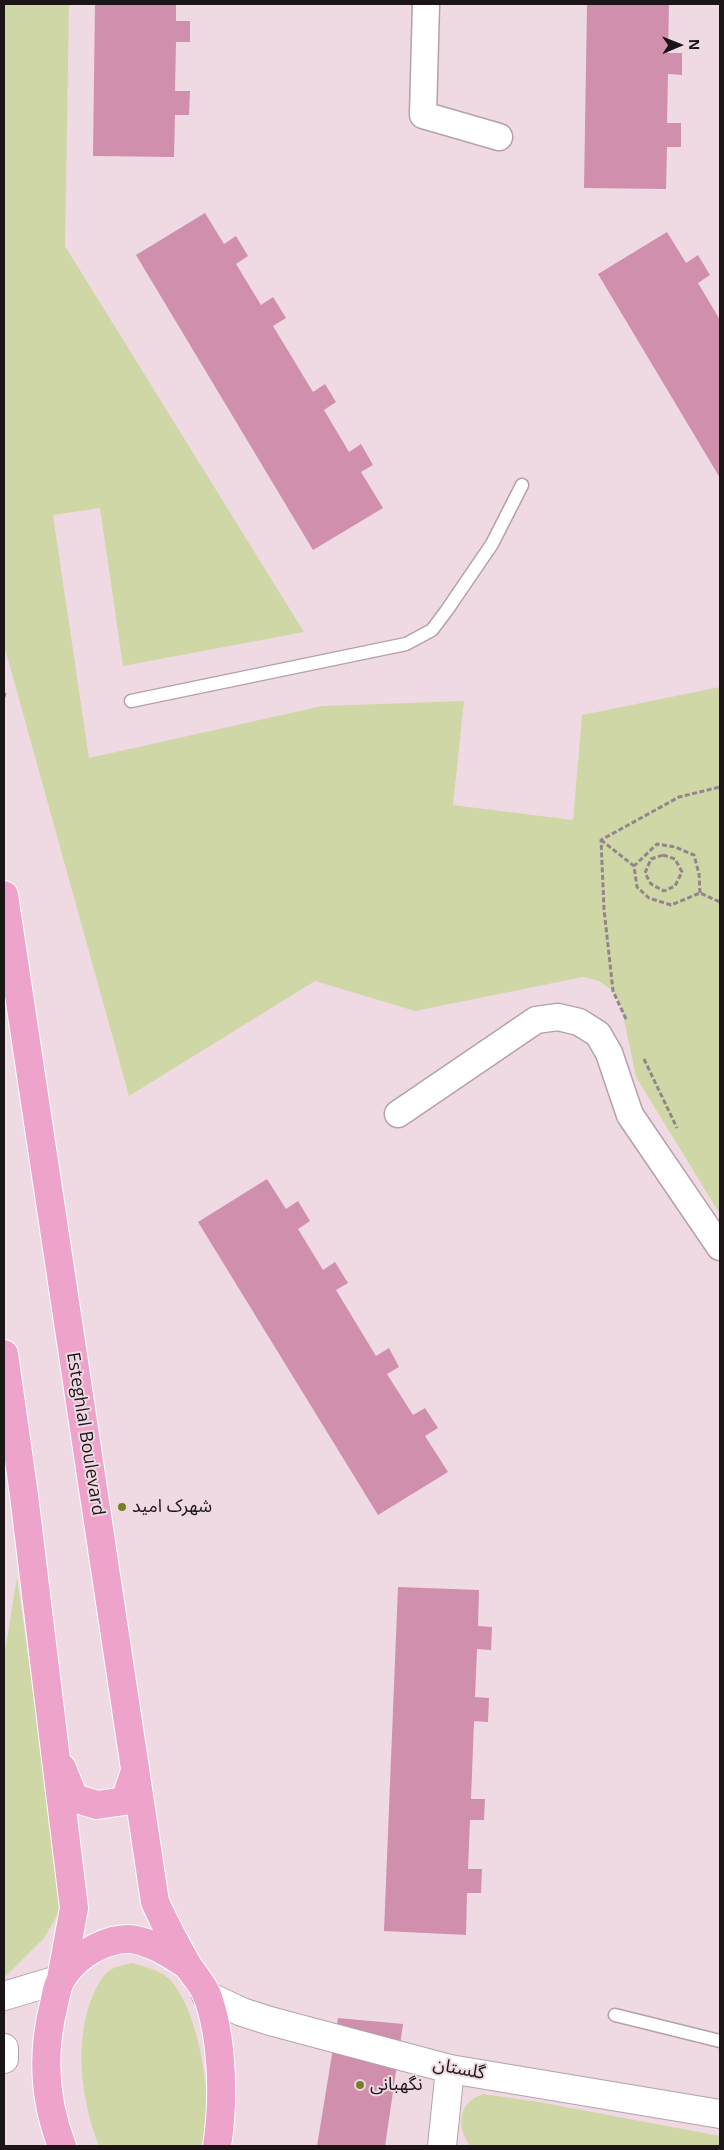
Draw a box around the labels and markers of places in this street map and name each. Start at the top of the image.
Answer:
place label: شهرک امید [132,1496,212,1518]
marker: شهرک امید [116,1501,128,1513]
place label: نگهبانی [370,2074,423,2096]
marker: نگهبانی [354,2079,366,2091]

